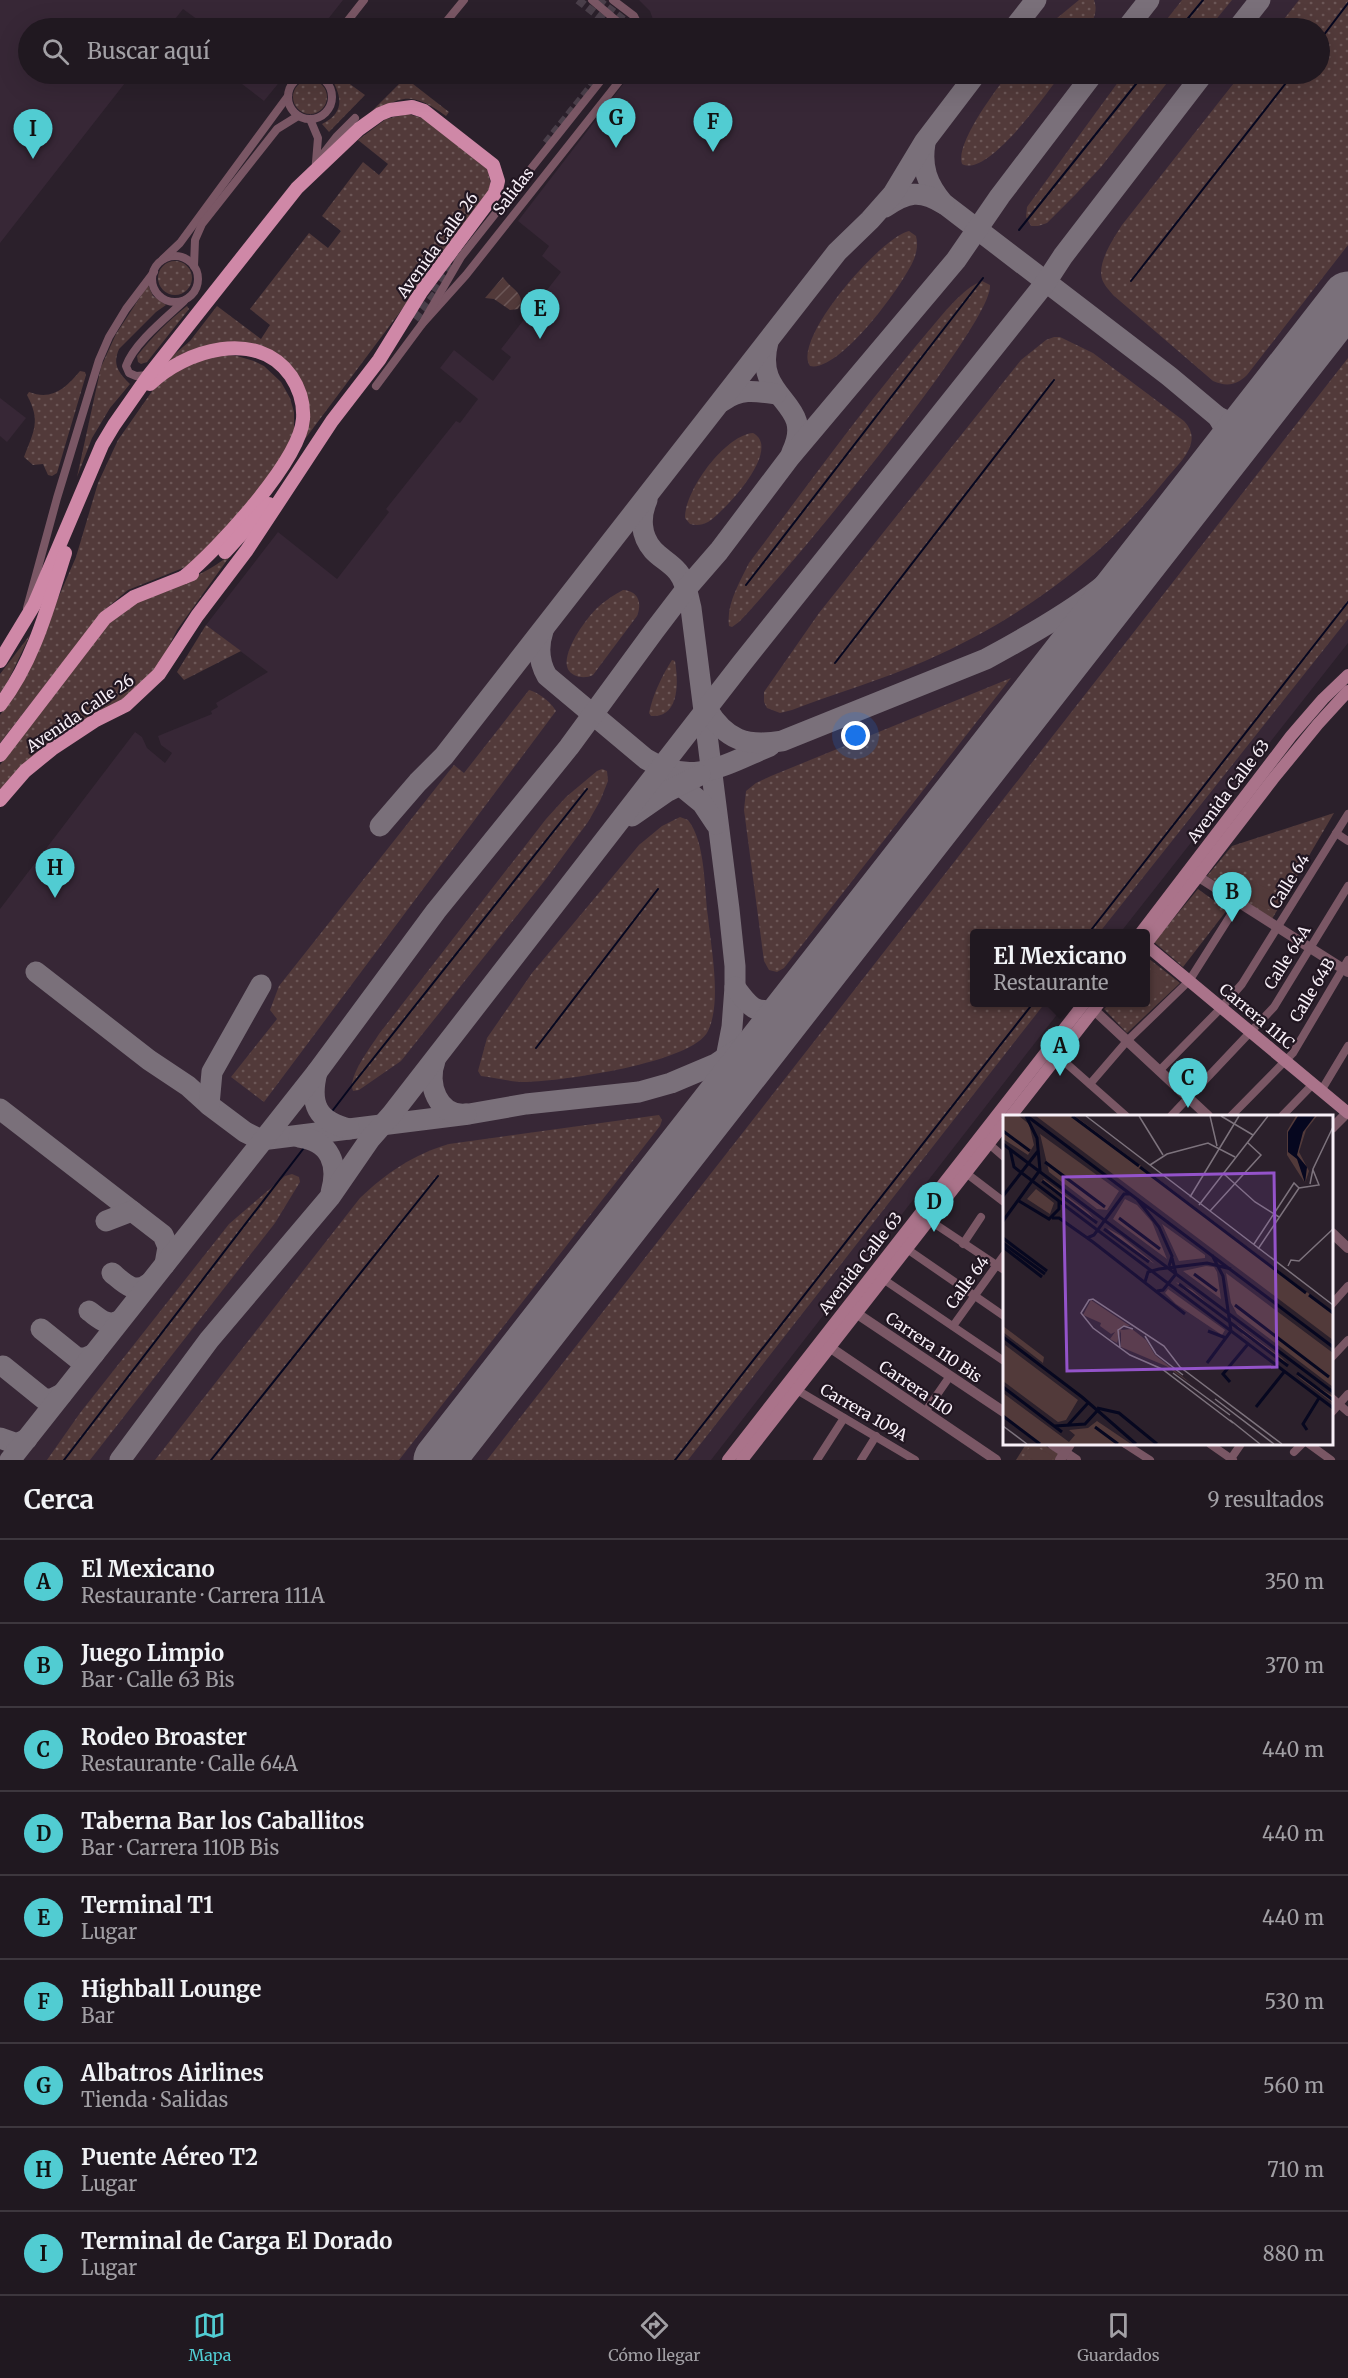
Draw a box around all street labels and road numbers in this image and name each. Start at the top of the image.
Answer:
street label: Salidas [488,163,538,219]
street label: Avenida Calle 26 [391,188,482,302]
street label: Avenida Calle 26 [22,669,138,757]
street label: Avenida Calle 63 [1182,735,1273,848]
street label: Calle 64 [1264,850,1314,912]
street label: Calle 64A [1259,921,1315,993]
street label: Calle 64B [1285,954,1339,1026]
street label: Carrera 111C [1215,979,1299,1053]
street label: Avenida Calle 63 [813,1208,906,1319]
street label: Calle 64 [941,1251,993,1312]
street label: Carrera 110 Bis [882,1307,986,1387]
street label: Carrera 110 [875,1356,957,1420]
street label: Carrera 109A [817,1379,912,1445]

